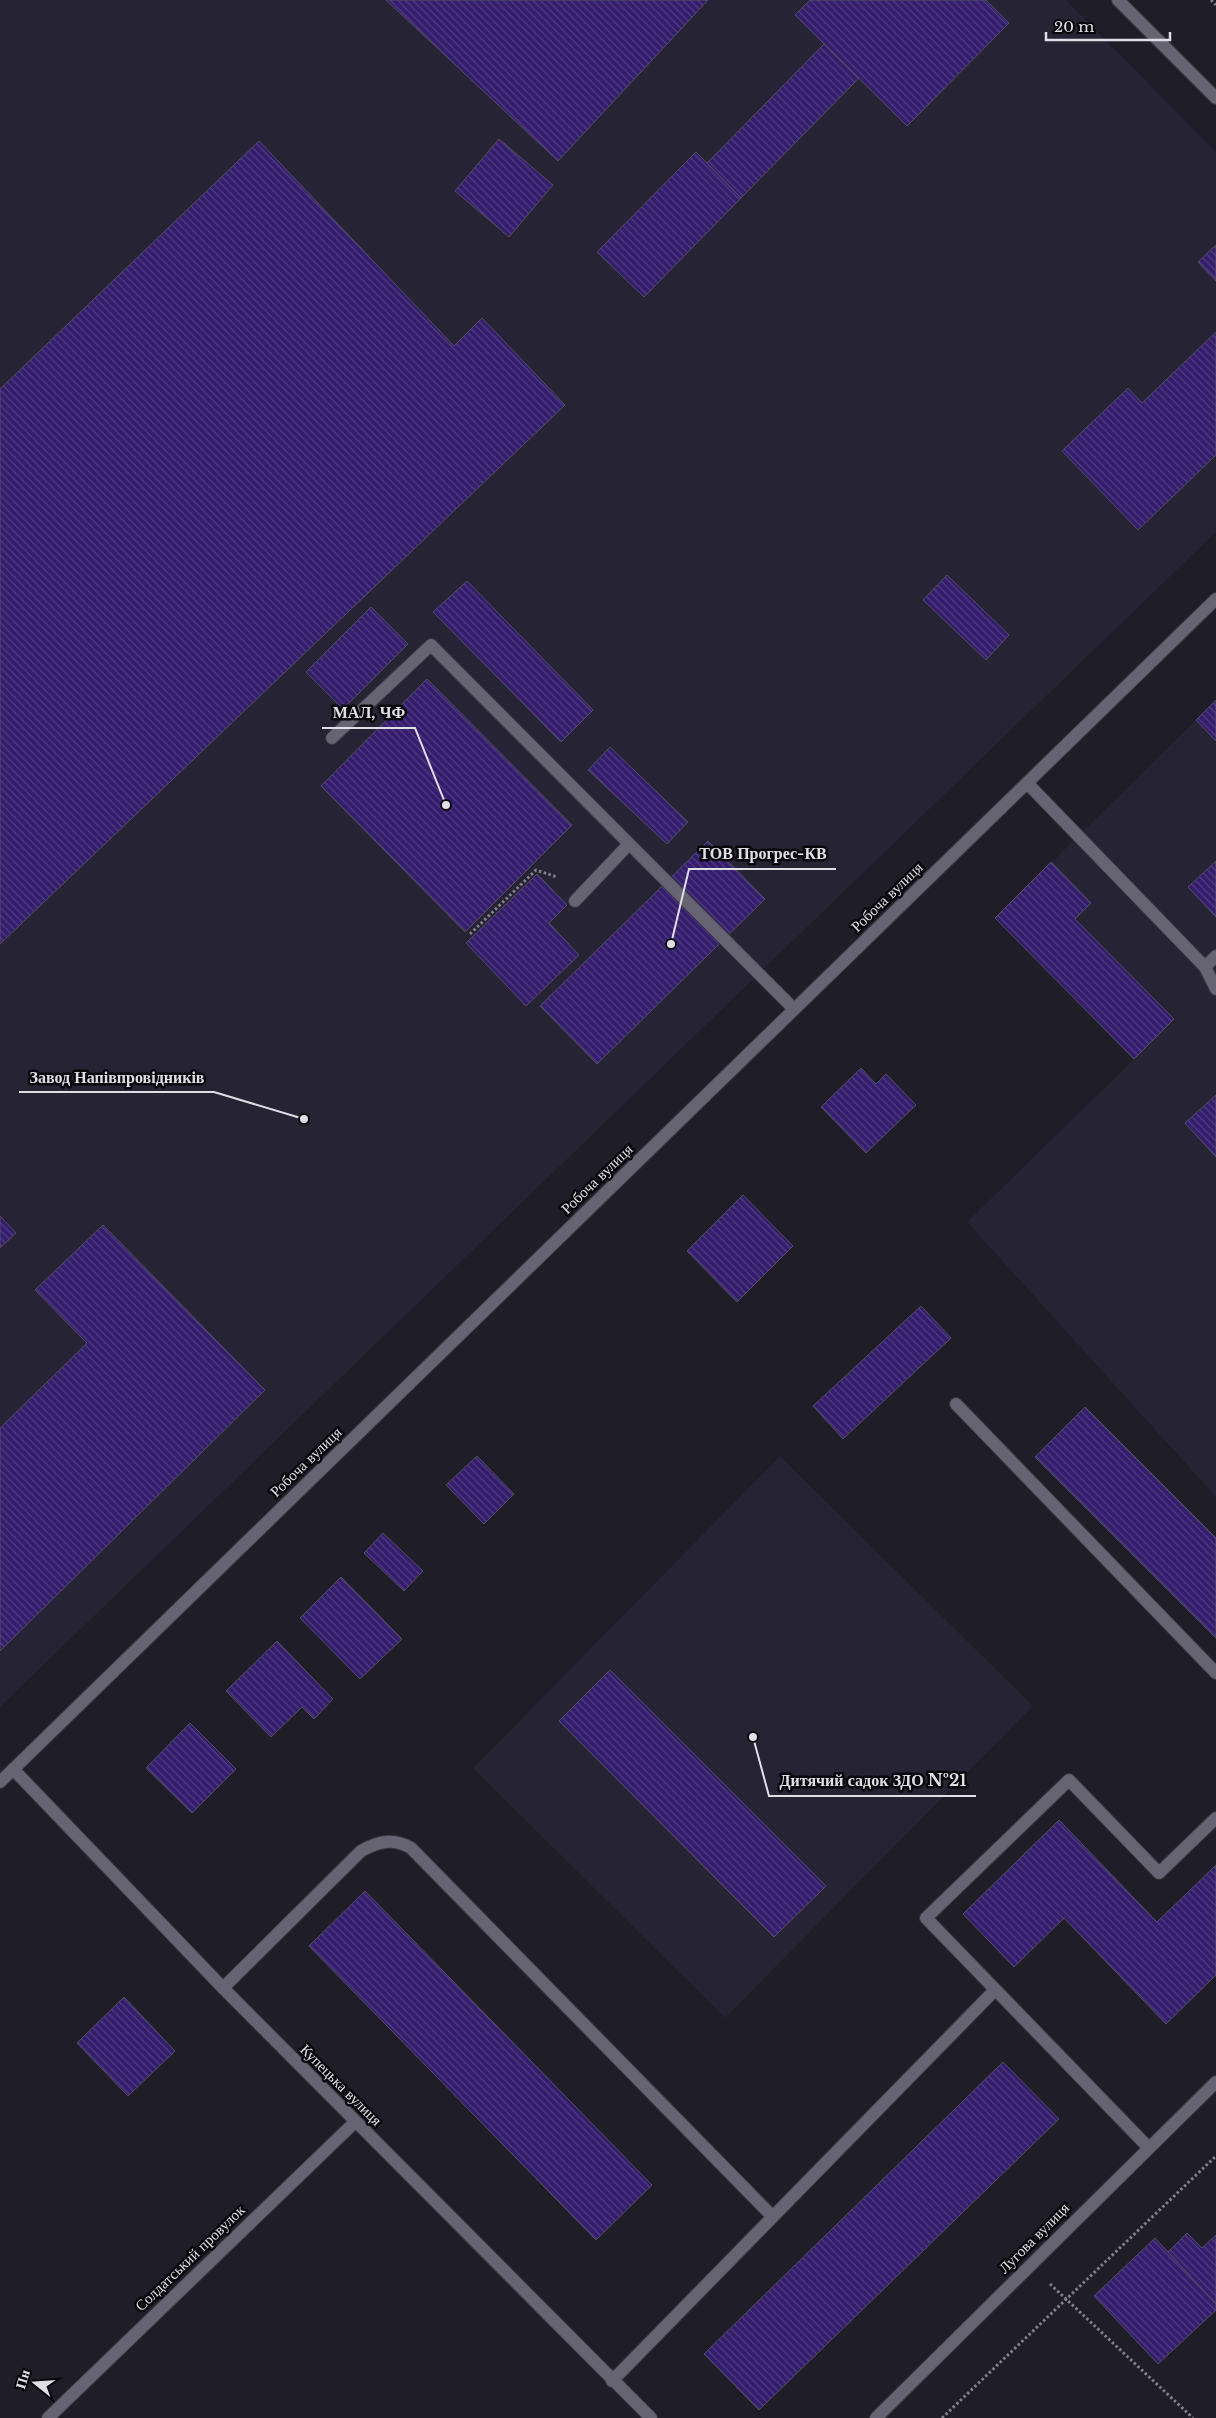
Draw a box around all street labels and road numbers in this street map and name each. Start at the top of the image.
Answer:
street label: Робоча вулиця [847,858,927,936]
street label: Робоча вулиця [557,1140,637,1218]
street label: Робоча вулиця [266,1423,346,1501]
street label: Купецька вулиця [297,2040,386,2130]
street label: Лугова вулиця [994,2198,1073,2277]
street label: Солдатський провулок [131,2200,249,2315]

